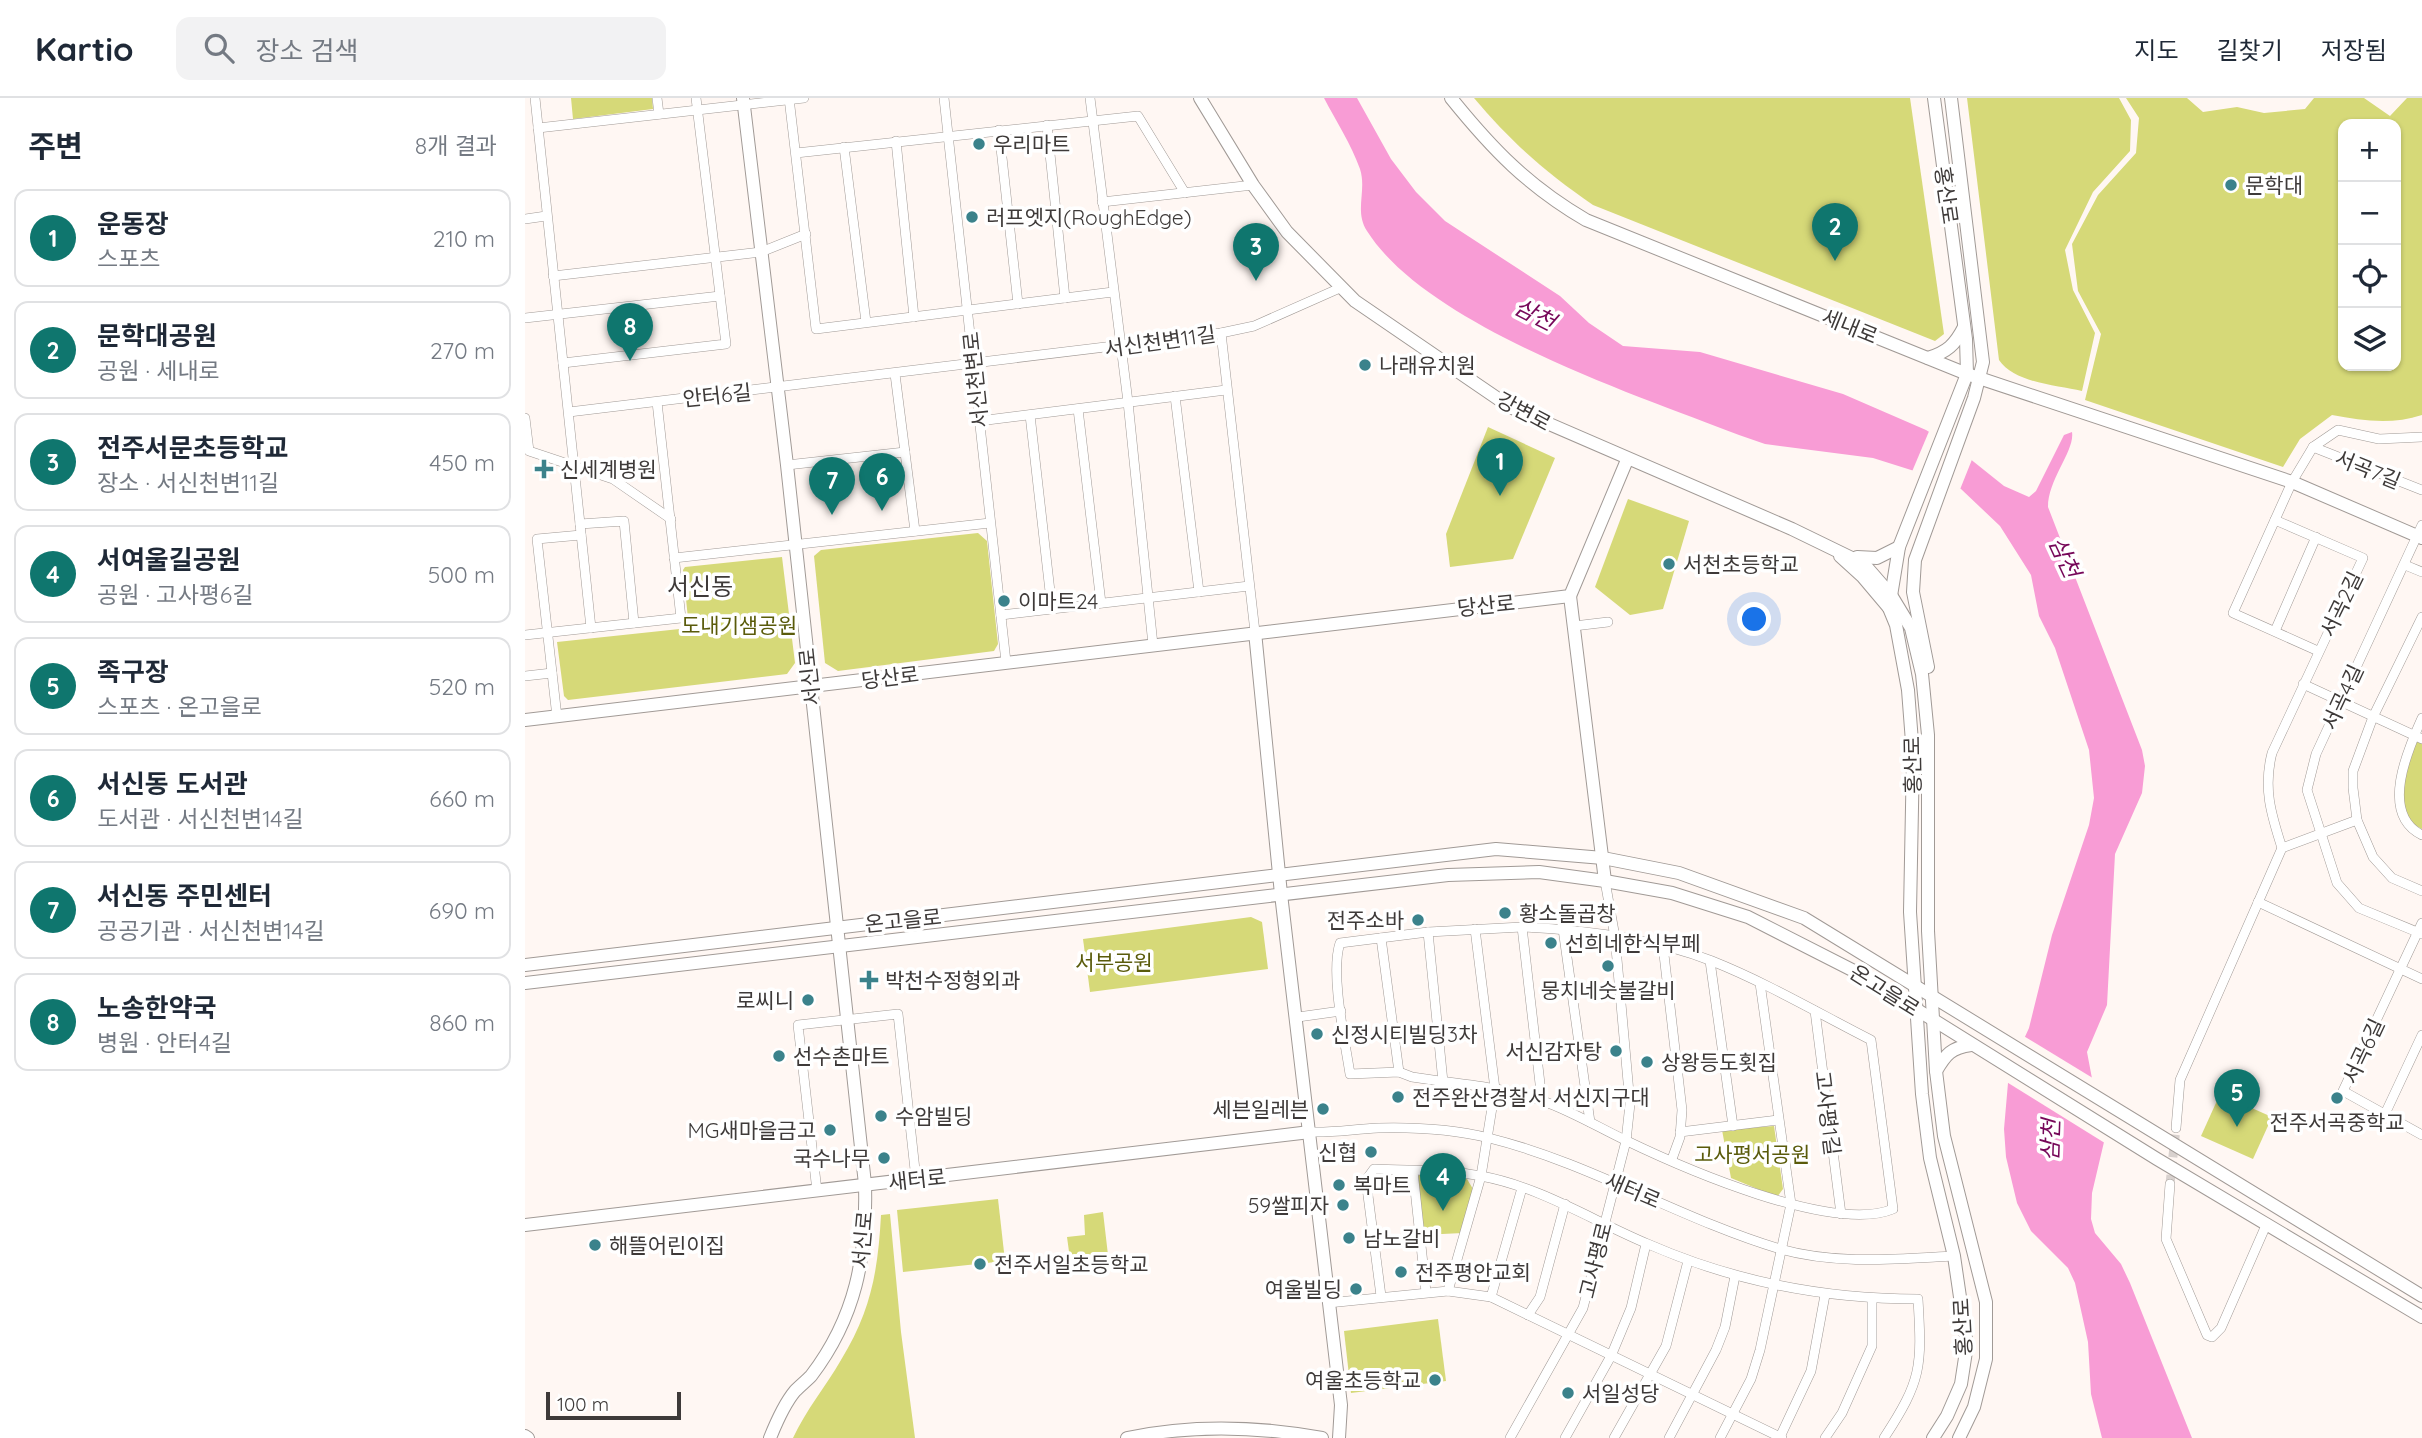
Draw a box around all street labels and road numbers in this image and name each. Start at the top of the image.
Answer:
street label: 홍산로 [1930,164,1964,226]
street label: 세내로 [1818,303,1882,349]
street label: 서신천변11길 [1103,320,1217,362]
street label: 서신천변로 [957,331,993,429]
street label: 안터6길 [681,378,753,412]
street label: 강변로 [1492,386,1556,436]
street label: 서곡7길 [2331,444,2405,494]
street label: 서곡2길 [2314,567,2368,641]
street label: 당산로 [1456,589,1516,621]
street label: 서신로 [793,647,825,707]
street label: 서곡4길 [2316,660,2368,734]
street label: 당산로 [860,661,920,693]
street label: 홍산로 [1898,736,1926,794]
street label: 온고을로 [863,903,943,937]
street label: 온고을로 [1845,958,1925,1022]
street label: 서곡6길 [2337,1014,2389,1088]
street label: 고사평1길 [1810,1069,1846,1157]
street label: 새터로 [887,1163,947,1195]
street label: 새터로 [1601,1167,1665,1213]
street label: 서신로 [847,1210,877,1270]
street label: 고사평로 [1573,1219,1617,1301]
street label: 홍산로 [1948,1297,1976,1357]

